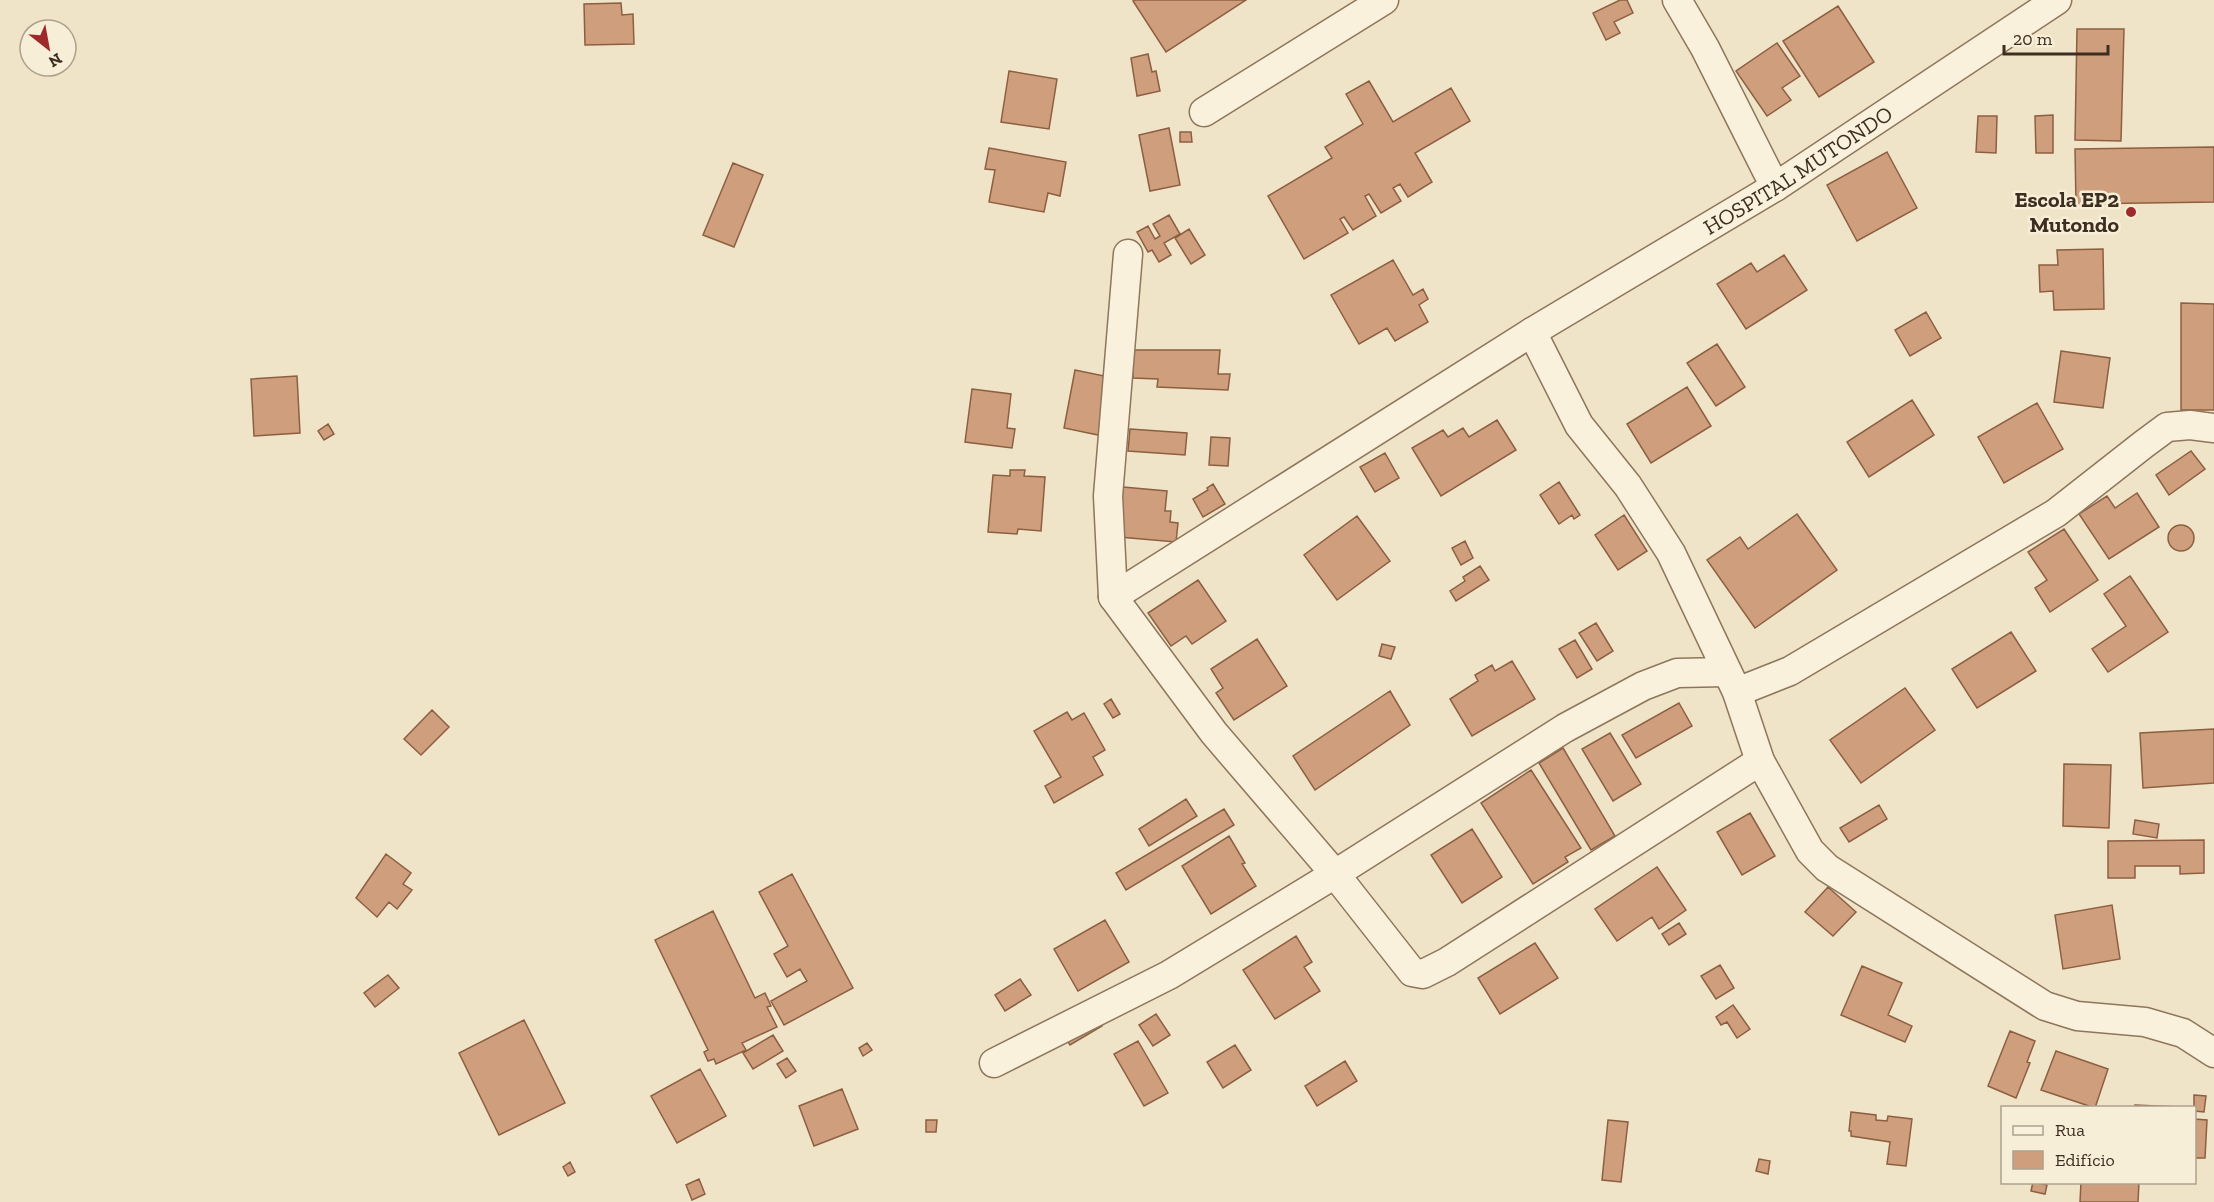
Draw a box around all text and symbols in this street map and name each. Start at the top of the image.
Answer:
north arrow [18,18,78,78]
scale bar [2004,18,2108,56]
text: 20 m [2013,28,2053,50]
text: N [45,49,66,72]
street label: HOSPITAL MUTONDO [1698,100,1898,241]
place label: Escola EP2 Mutondo [2014,186,2119,238]
marker: Escola EP2 Mutondo [2124,205,2138,219]
legend [2001,1106,2196,1184]
text: Rua [2055,1119,2085,1141]
text: Edifício [2055,1149,2115,1171]

